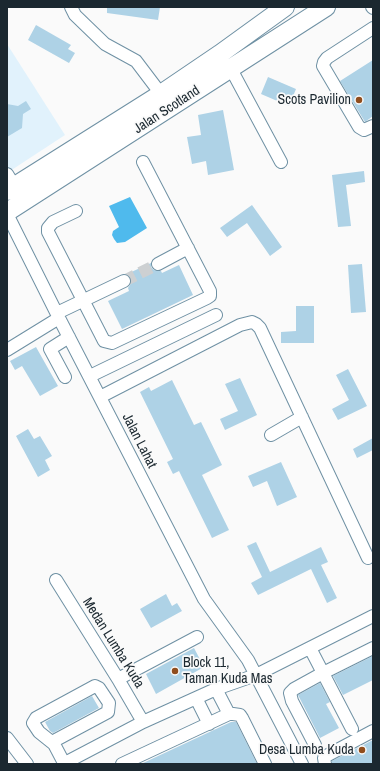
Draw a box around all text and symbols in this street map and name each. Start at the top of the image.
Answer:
street label: Jalan Scotland [131,82,203,138]
place label: Scots Pavilion [278,92,351,108]
marker: Scots Pavilion [354,95,364,105]
street label: Jalan Lahat [118,411,160,471]
street label: Medan Lumba Kuda [78,595,148,691]
place label: Block 11, Taman Kuda Mas [183,655,273,688]
marker: Block 11, Taman Kuda Mas [170,666,180,676]
place label: Desa Lumba Kuda [259,742,354,758]
marker: Desa Lumba Kuda [357,745,367,755]

